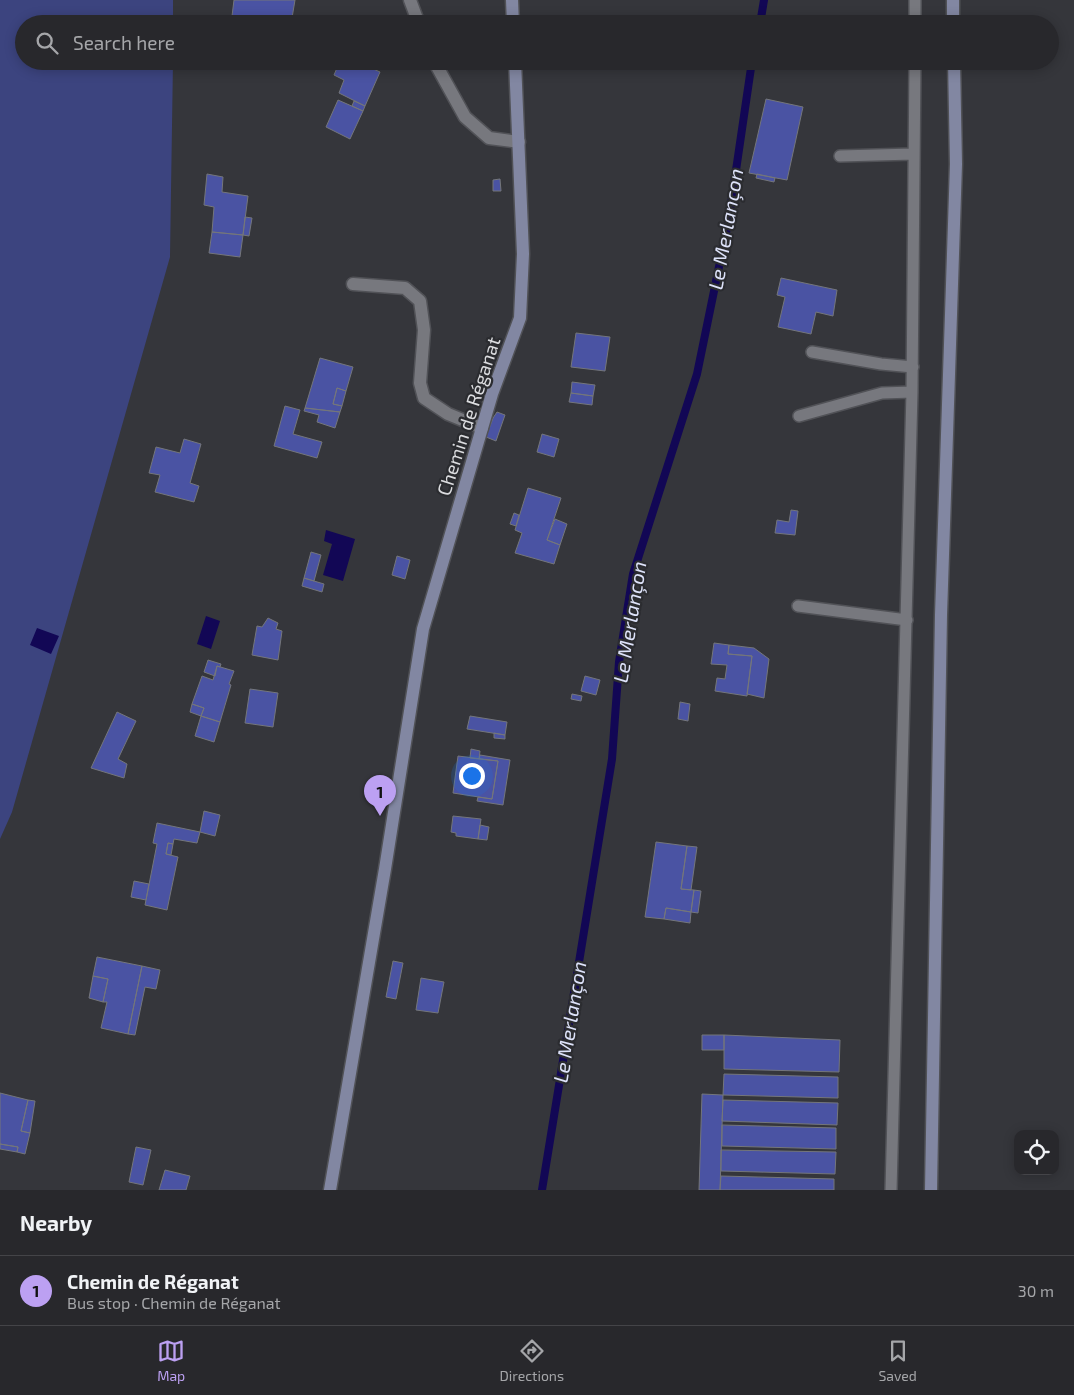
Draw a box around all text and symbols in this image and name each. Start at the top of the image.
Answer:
search box [15,15,1059,70]
icon: search [33,29,61,57]
text: Search here [73,31,175,54]
water label: Le Merlançon [703,166,748,292]
street label: Chemin de Réganat [431,334,505,498]
water label: Le Merlançon [608,560,651,685]
your location [459,763,485,789]
pin: 1 [364,775,396,816]
water label: Le Merlançon [548,960,591,1085]
map controls [1014,1130,1059,1175]
button: locate [1014,1130,1059,1175]
text: Nearby [20,1210,92,1235]
text: Chemin de Réganat [67,1270,239,1293]
text: 1 [33,1281,39,1300]
text: 30 m [1018,1281,1054,1300]
text: Bus stop · Chemin de Réganat [67,1293,281,1312]
tab: Map [157,1337,185,1384]
tab: Directions [500,1337,564,1384]
tab: Saved [878,1337,917,1384]

